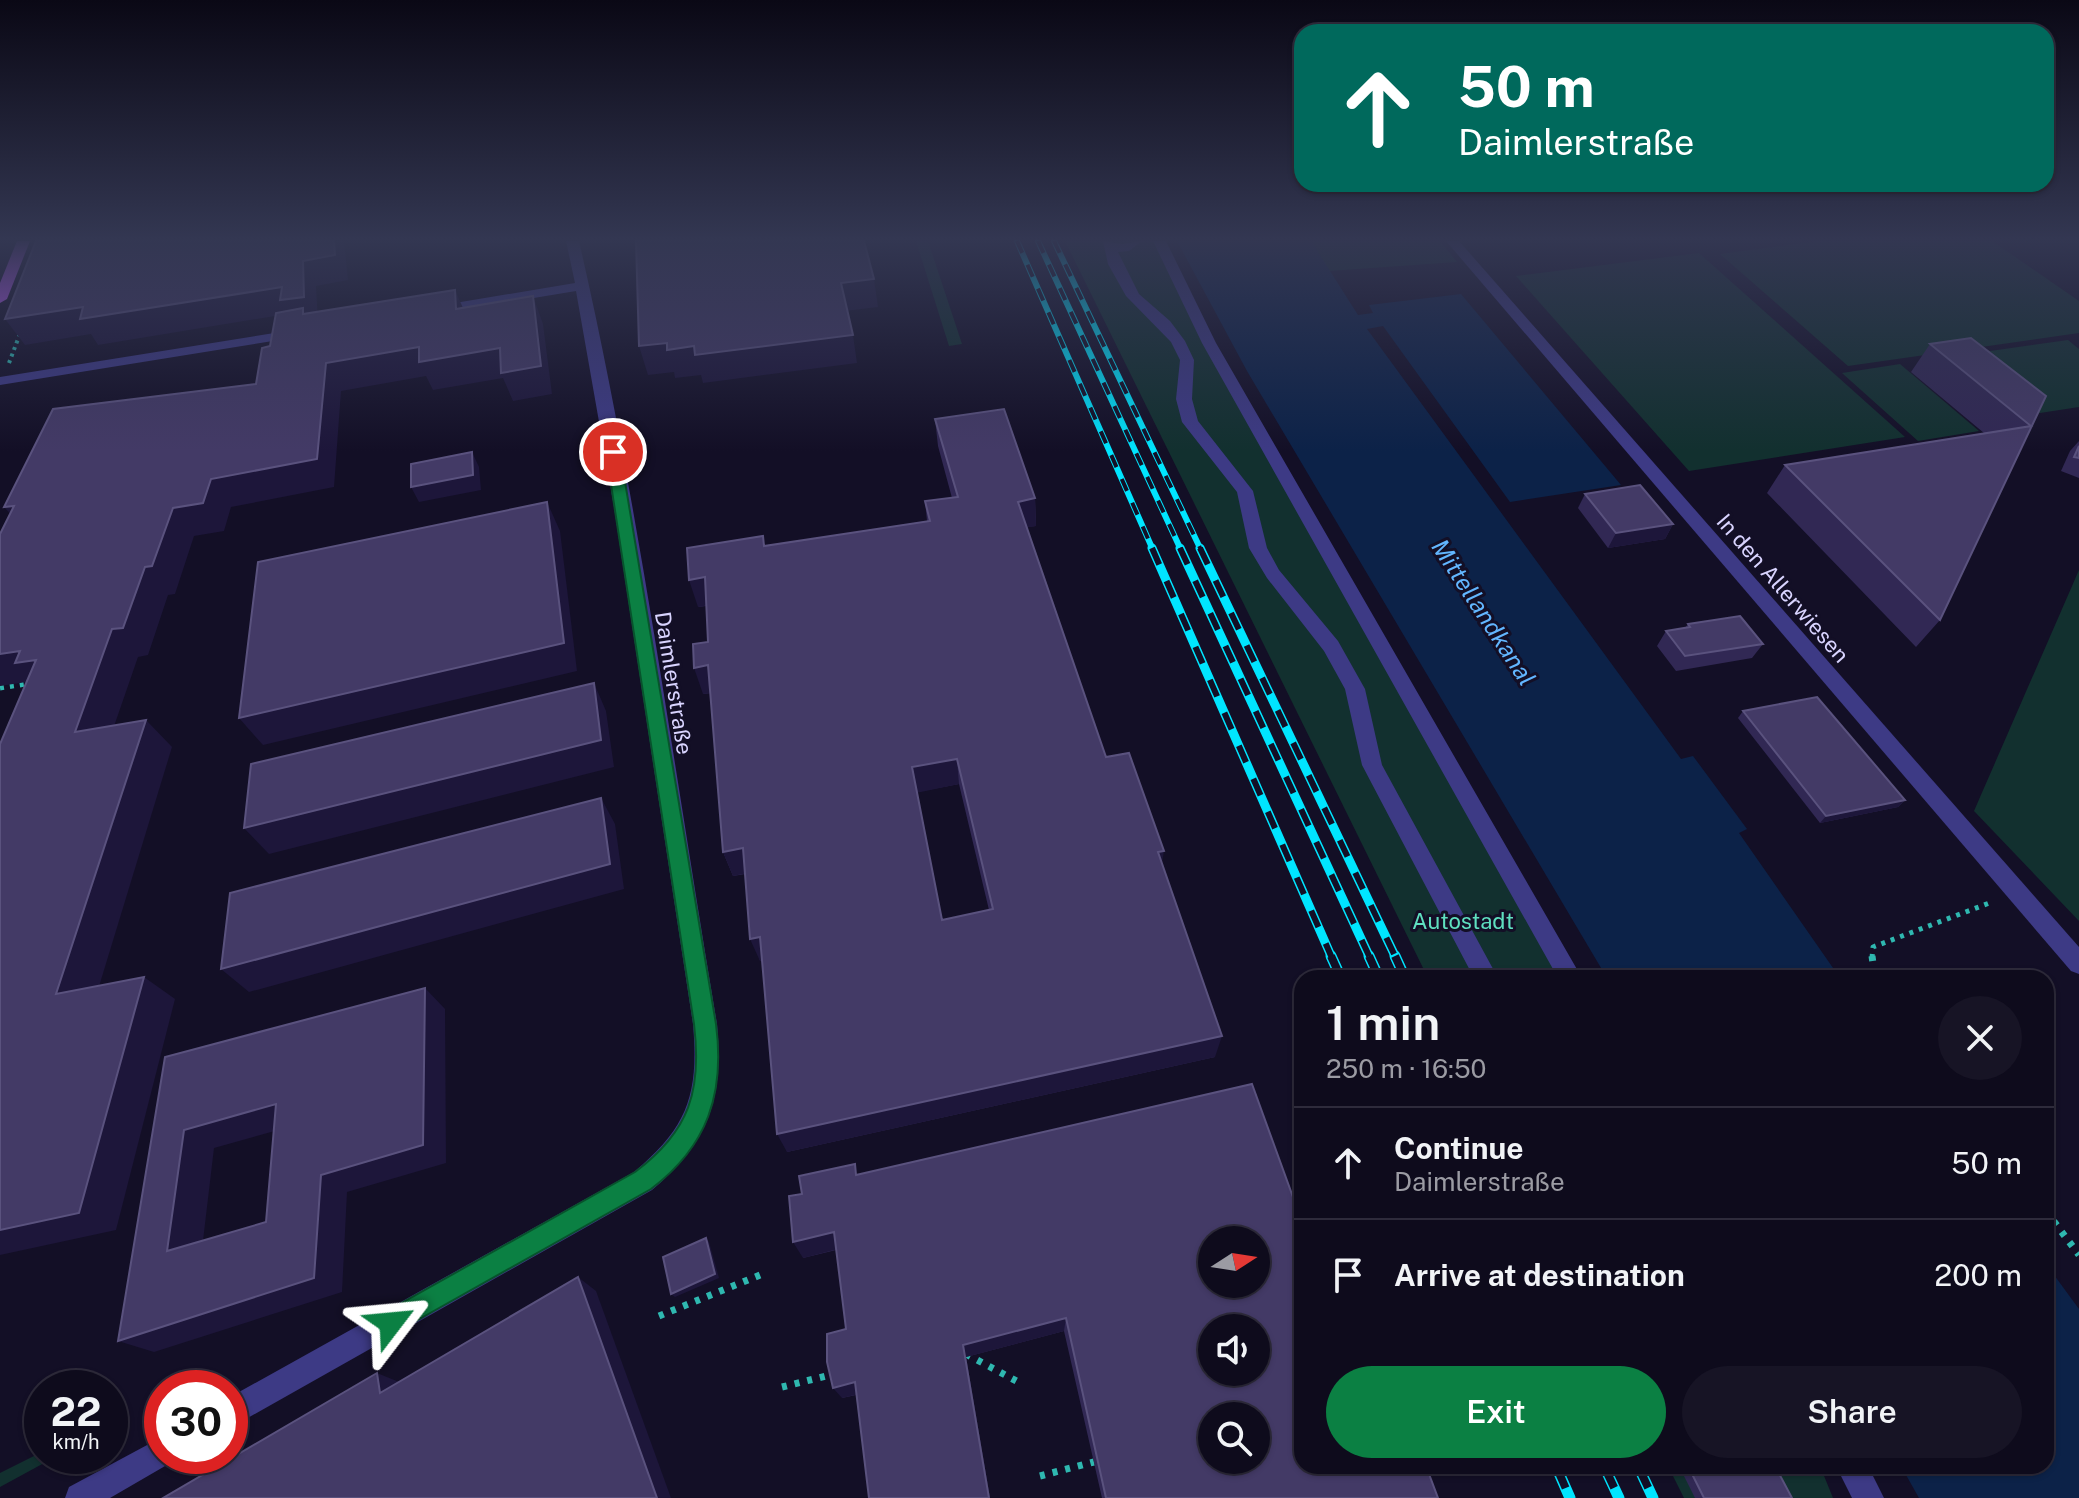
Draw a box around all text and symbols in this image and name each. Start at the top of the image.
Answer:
text: 50 m [1458,54,1595,120]
icon: ahead [1326,56,1430,160]
text: Daimlerstraße [1458,121,1694,163]
pin [579,418,647,486]
icon: arrive [591,430,635,474]
street label: In den Allerwiesen [1711,508,1855,668]
water label: Mittellandkanal [1426,534,1542,690]
street label: Daimlerstraße [650,610,698,756]
park label: Autostadt [1412,908,1514,934]
text: 1 min [1326,994,1440,1051]
button: close [1938,996,2022,1080]
text: 250 m · 16:50 [1326,1053,1487,1084]
text: Continue [1394,1130,1524,1166]
icon: ahead [1326,1141,1370,1185]
text: 50 m [1951,1145,2022,1181]
text: Daimlerstraße [1394,1166,1565,1197]
north arrow [1198,1226,1270,1298]
map controls [1198,1226,1270,1474]
icon: arrive [1326,1253,1370,1297]
text: Arrive at destination [1394,1257,1685,1293]
text: 200 m [1934,1257,2022,1293]
position arrow [349,1281,433,1365]
button: sound [1198,1314,1270,1386]
button: Exit [1326,1366,1666,1458]
button: Share [1682,1366,2022,1458]
speed limit sign: 30 [144,1370,248,1474]
text: 22 [51,1388,101,1435]
button: search [1198,1402,1270,1474]
text: km/h [52,1430,100,1454]

